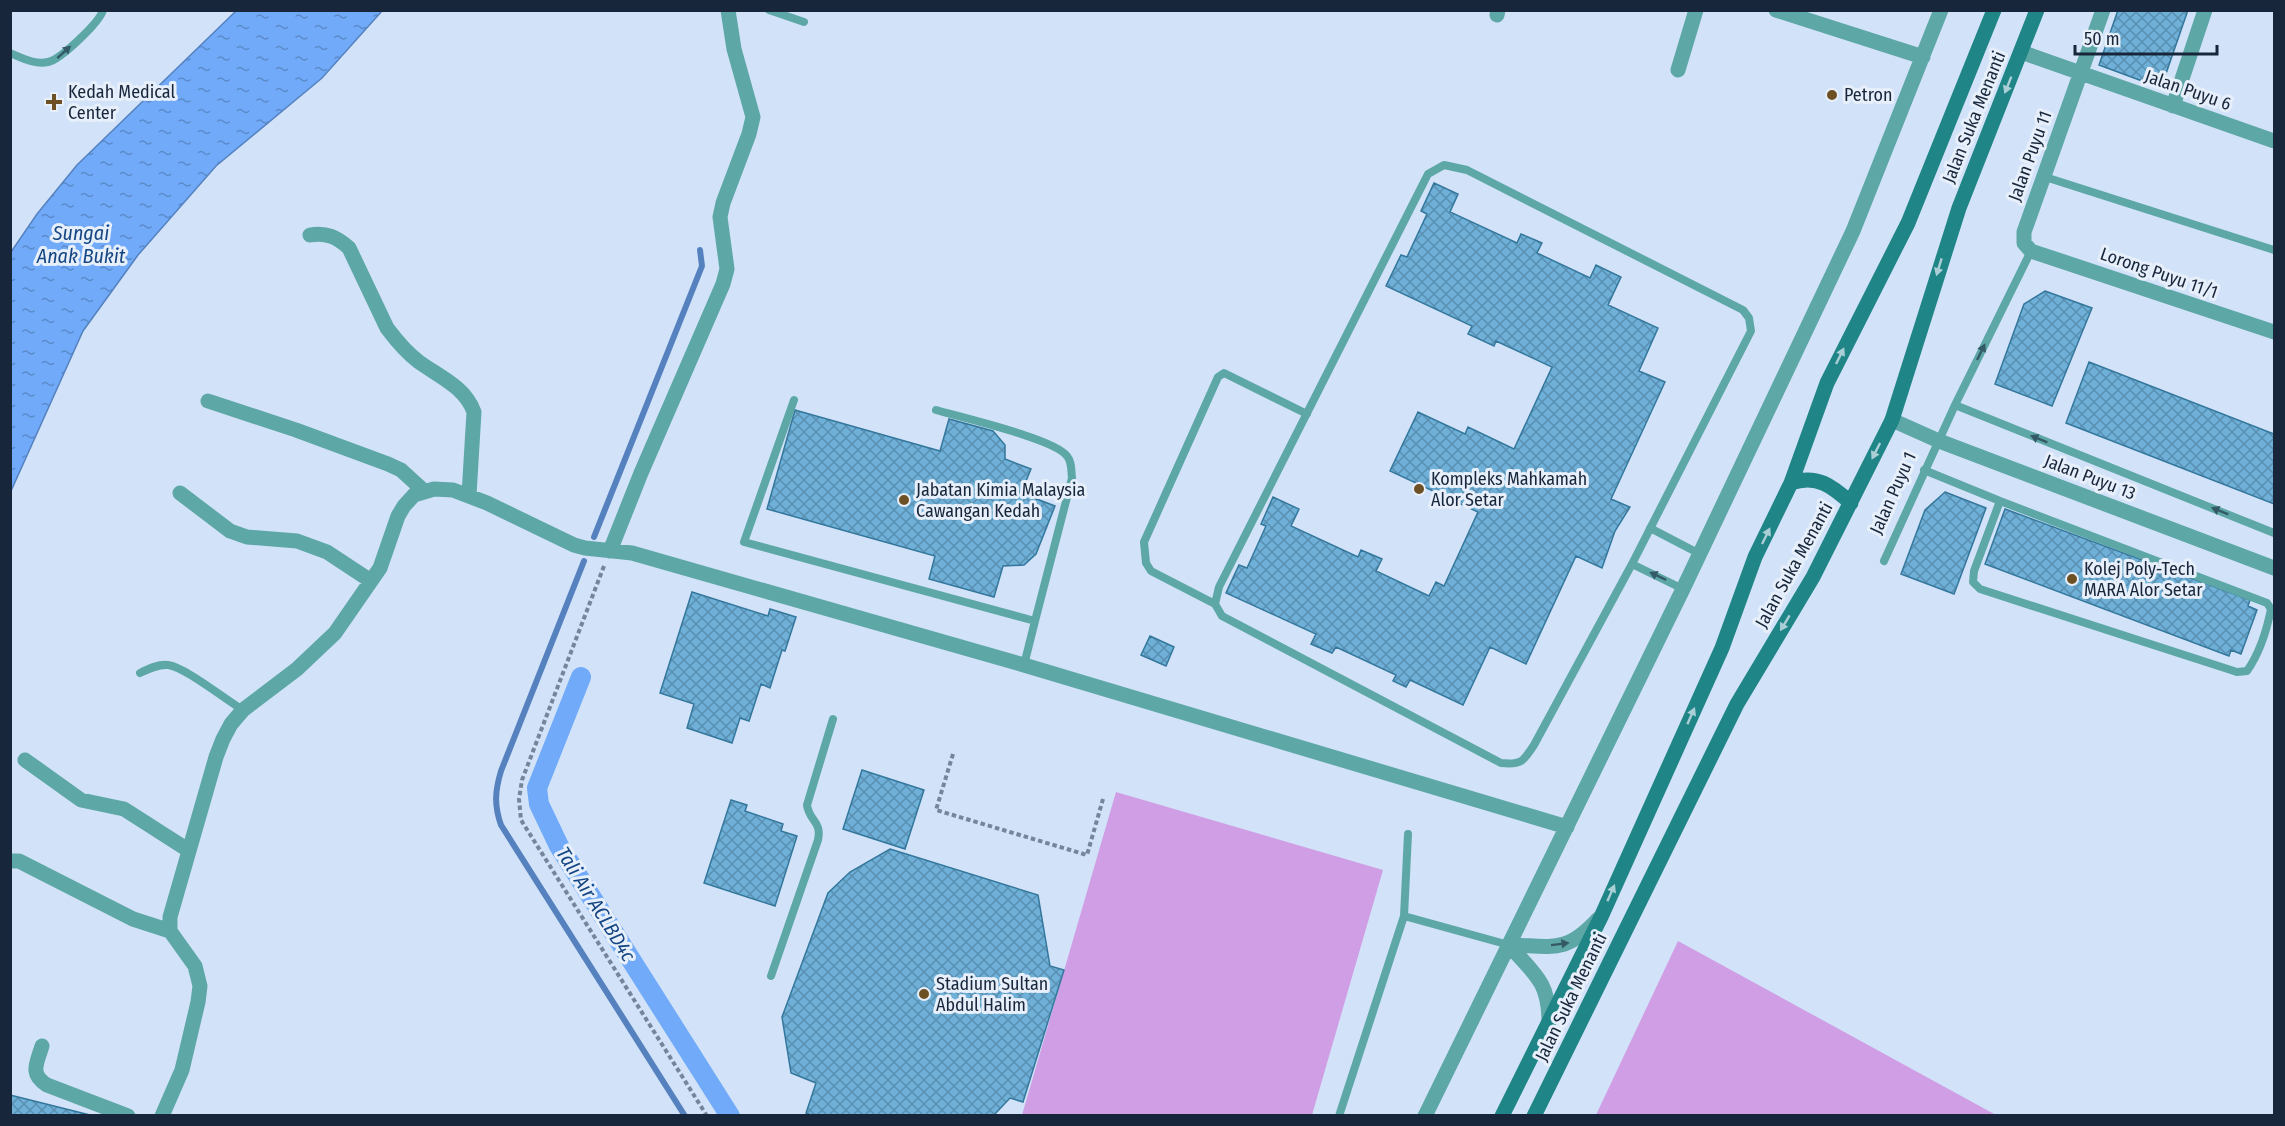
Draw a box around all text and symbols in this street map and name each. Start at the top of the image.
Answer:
scale bar [2075,18,2218,56]
text: 50 m [2084,28,2120,50]
one-way arrow [56,46,71,59]
street label: Jalan Suka Menanti [1938,48,2010,186]
street label: Jalan Puyu 6 [2142,65,2234,115]
one-way arrow [2003,76,2013,94]
place label: Kedah Medical Center [68,81,175,124]
place label: Petron [1844,84,1892,106]
marker: Petron [1825,88,1839,102]
marker: Kedah Medical Center [45,93,63,111]
street label: Jalan Puyu 11 [2003,108,2057,204]
water label: Sungai Anak Bukit [36,221,126,268]
street label: Lorong Puyu 11/1 [2097,243,2221,303]
one-way arrow [1934,258,1943,276]
one-way arrow [1976,344,1985,361]
one-way arrow [1836,347,1845,364]
one-way arrow [2030,434,2048,443]
one-way arrow [1872,442,1882,460]
street label: Jalan Puyu 1 [1865,448,1921,538]
street label: Jalan Puyu 13 [2041,450,2139,504]
place label: Kompleks Mahkamah Alor Setar [1431,468,1587,511]
place label: Jabatan Kimia Malaysia Cawangan Kedah [916,479,1086,522]
marker: Kompleks Mahkamah Alor Setar [1412,482,1426,496]
marker: Jabatan Kimia Malaysia Cawangan Kedah [897,493,911,507]
street label: Jalan Suka Menanti [1750,498,1838,632]
one-way arrow [2211,506,2229,515]
one-way arrow [1761,527,1770,544]
place label: Kolej Poly-Tech MARA Alor Setar [2084,558,2203,601]
one-way arrow [1649,572,1666,581]
marker: Kolej Poly-Tech MARA Alor Setar [2065,572,2079,586]
one-way arrow [1780,615,1791,631]
one-way arrow [1687,707,1696,724]
water label: Tali Air ACLBD4c [551,842,641,966]
one-way arrow [1607,885,1616,902]
street label: Jalan Suka Menanti [1530,929,1612,1065]
one-way arrow [1550,940,1569,949]
place label: Stadium Sultan Abdul Halim [936,973,1048,1016]
marker: Stadium Sultan Abdul Halim [917,987,931,1001]

